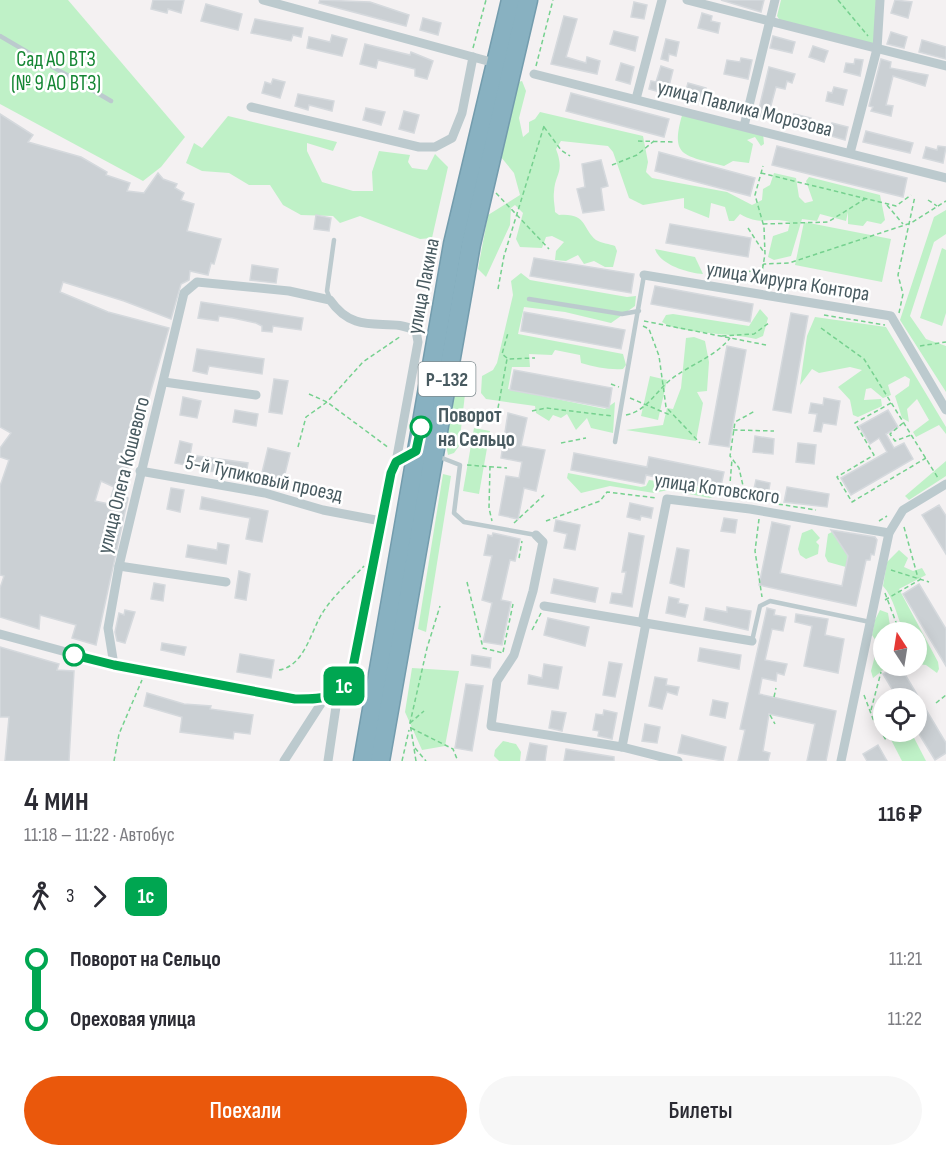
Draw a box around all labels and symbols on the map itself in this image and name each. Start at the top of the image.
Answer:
park label: Сад АО ВТЗ (№ 9 АО ВТЗ) [11,47,101,96]
street label: улица Павлика Морозова [655,75,835,142]
street label: улица Лакина [402,236,445,336]
street label: улица Хирурга Контора [705,256,871,307]
road number: Р-132 [418,362,476,396]
street label: улица Олега Кошевого [92,394,155,556]
place label: Поворот на Сельцо [438,403,515,452]
marker: Поворот на Сельцо [410,416,432,438]
street label: 5-й Тупиковый проезд [183,450,345,507]
street label: улица Котовского [653,467,781,510]
north arrow [873,622,927,676]
unlabelled marker [63,644,85,666]
line badge: 1с [317,666,371,706]

